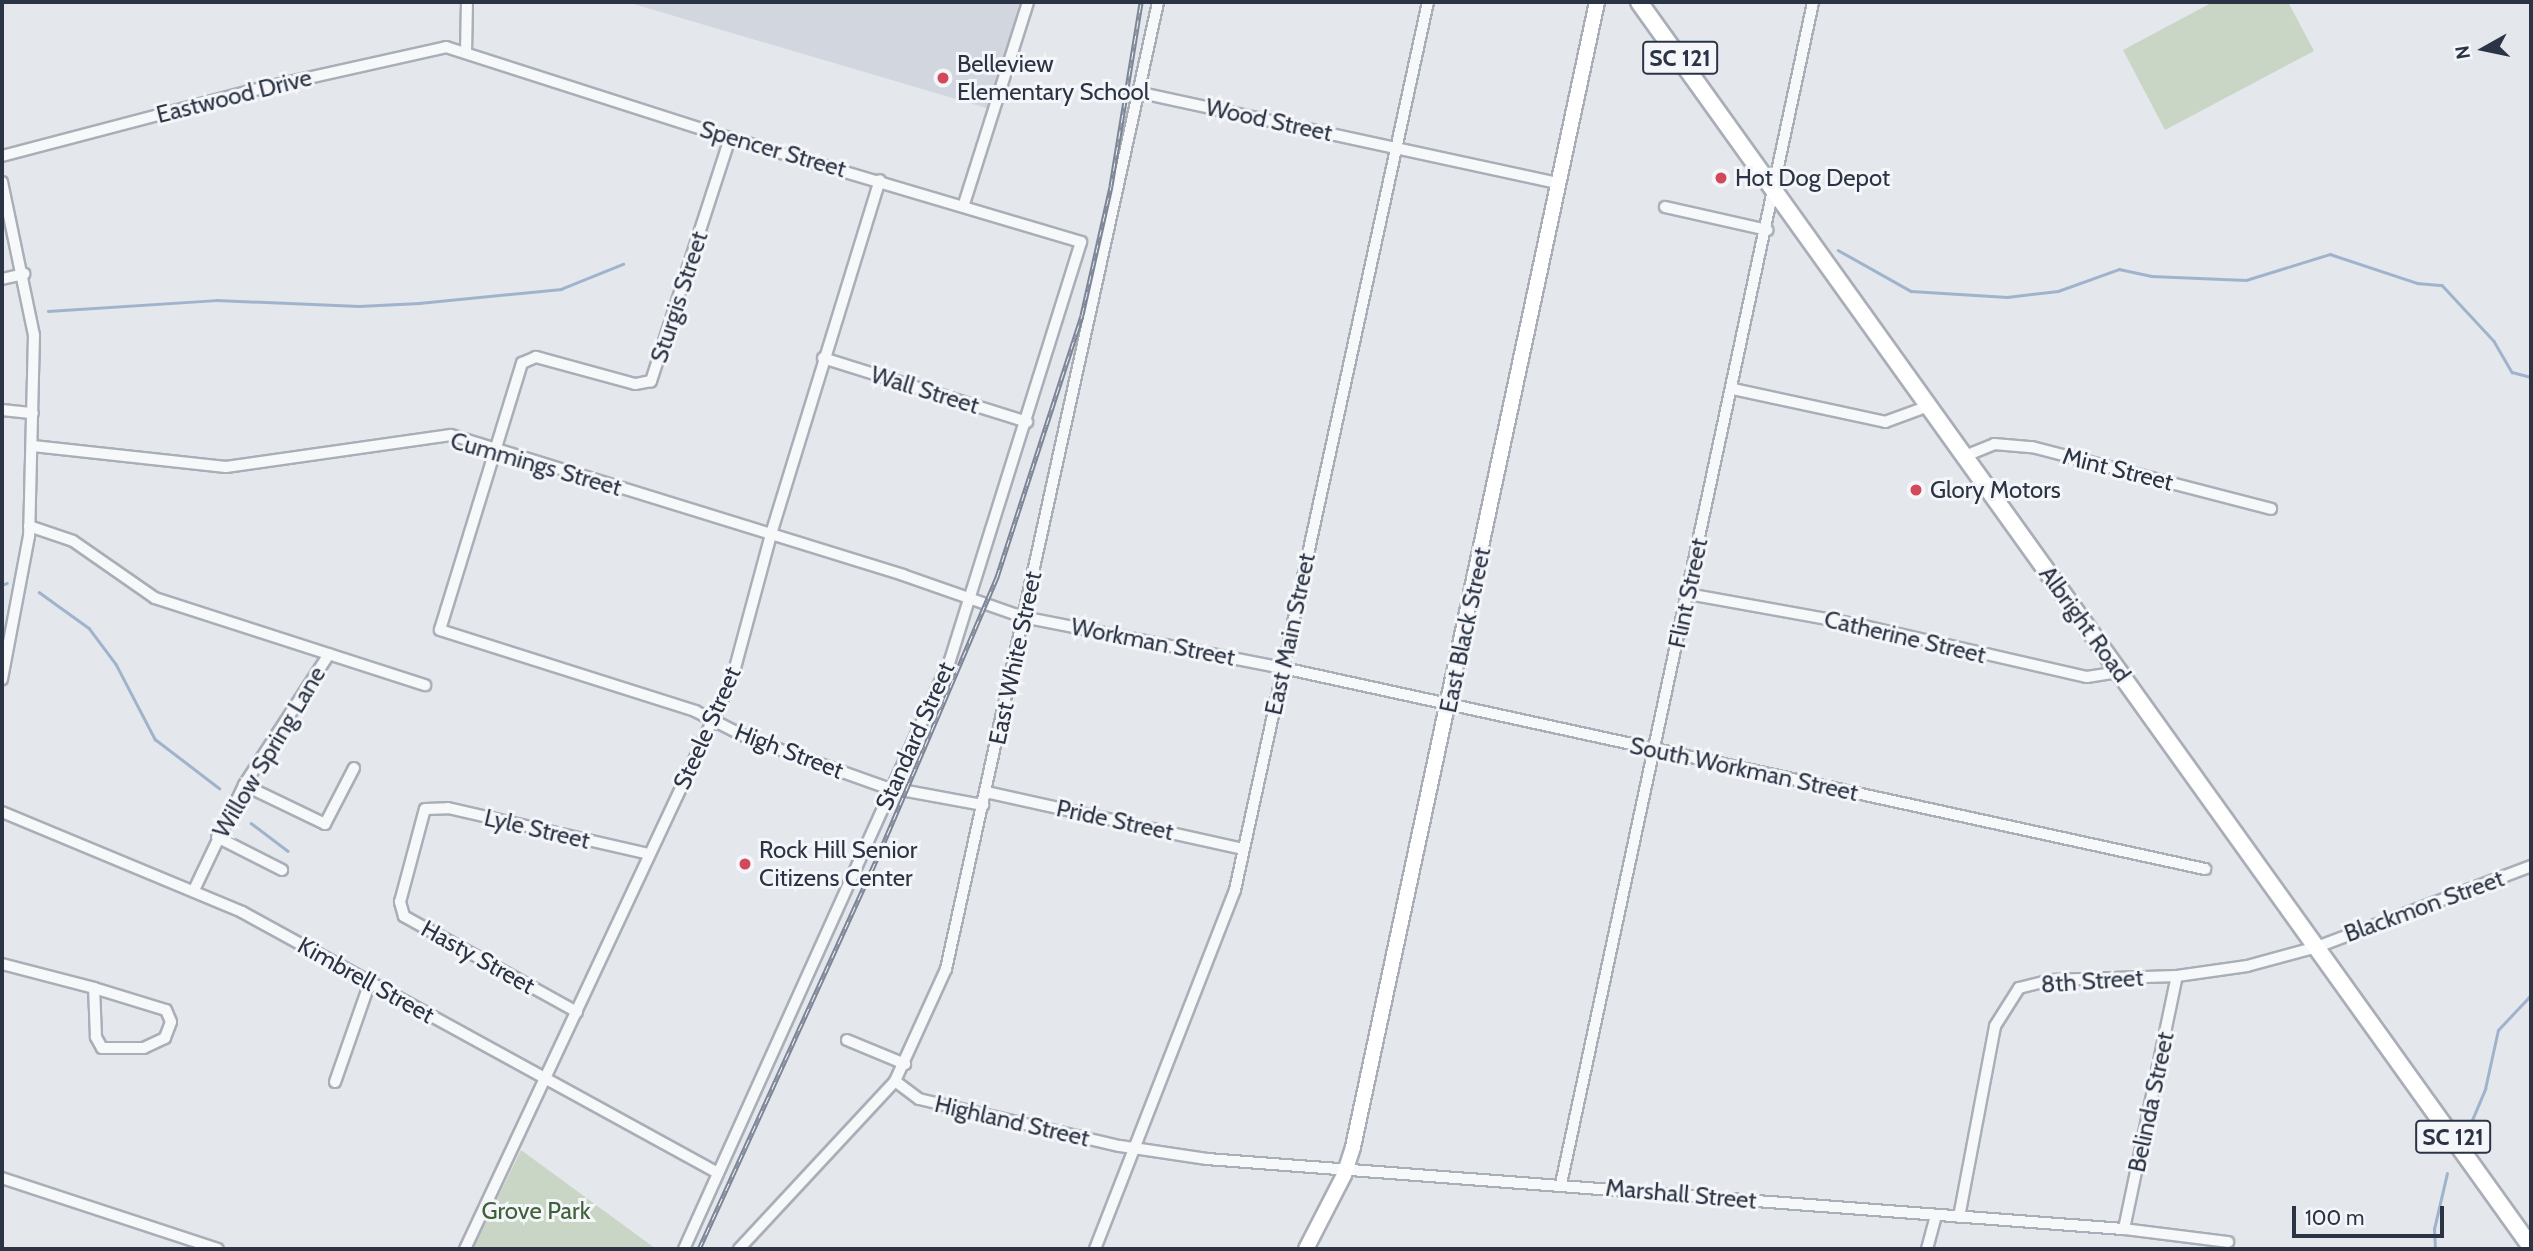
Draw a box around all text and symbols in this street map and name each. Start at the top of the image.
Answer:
north arrow [2449,14,2519,84]
road number: SC 121 [1642,39,1718,78]
text: N [2450,44,2475,61]
place label: Belleview Elementary School [957,50,1149,106]
street label: Eastwood Drive [153,63,315,129]
marker: Belleview Elementary School [935,70,951,86]
street label: Wood Street [1203,93,1335,147]
street label: Spencer Street [697,114,849,184]
place label: Hot Dog Depot [1735,164,1890,192]
marker: Hot Dog Depot [1713,170,1729,186]
street label: Sturgis Street [644,228,714,366]
street label: Wall Street [867,360,983,420]
street label: Cummings Street [447,426,625,502]
street label: Mint Street [2060,441,2176,497]
place label: Glory Motors [1930,476,2061,504]
marker: Glory Motors [1908,482,1924,498]
street label: Flint Street [1662,535,1714,651]
street label: East Black Street [1433,545,1497,715]
street label: East Main Street [1259,550,1321,718]
street label: Albright Road [2033,560,2137,688]
street label: East White Street [983,569,1047,747]
street label: Catherine Street [1821,604,1989,670]
street label: Workman Street [1069,612,1237,672]
street label: Standard Street [869,657,961,815]
street label: Willow Spring Lane [207,661,331,843]
street label: Steele Street [667,662,747,794]
street label: High Street [731,717,847,785]
street label: South Workman Street [1627,731,1861,807]
street label: Pride Street [1054,794,1176,846]
street label: Lyle Street [482,803,592,855]
place label: Rock Hill Senior Citizens Center [759,836,917,892]
marker: Rock Hill Senior Citizens Center [737,856,753,872]
street label: Blackmon Street [2340,864,2508,948]
street label: Hasty Street [416,914,540,1000]
street label: Kimbrell Street [293,931,439,1029]
street label: 8th Street [2040,963,2144,999]
street label: Belinda Street [2122,1029,2180,1175]
street label: Highland Street [932,1089,1092,1153]
road number: SC 121 [2414,1118,2492,1156]
street label: Marshall Street [1604,1173,1758,1215]
scale bar [2295,1192,2447,1236]
park label: Grove Park [482,1197,590,1225]
text: 100 m [2305,1205,2364,1230]

